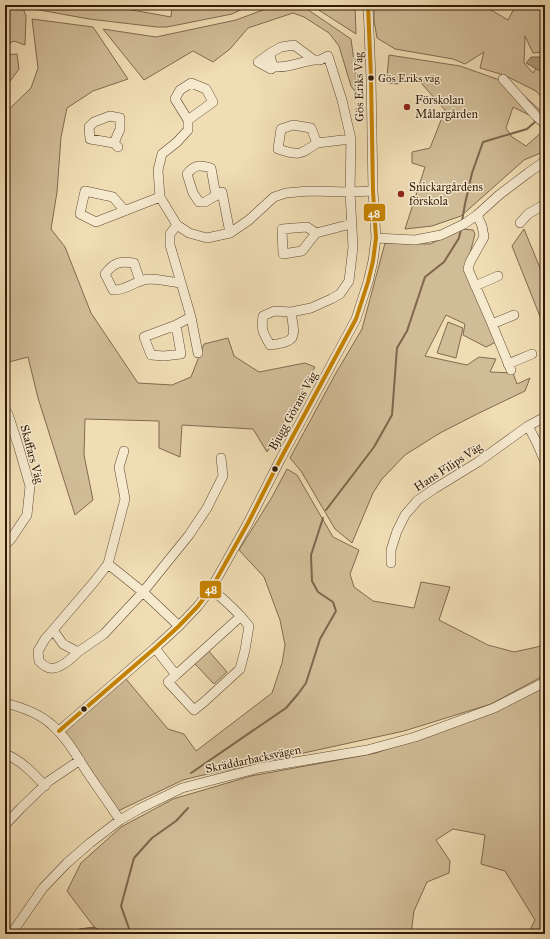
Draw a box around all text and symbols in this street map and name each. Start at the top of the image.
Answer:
street label: Gös Eriks Väg [351,52,368,122]
place label: Gös Eriks väg [378,72,440,85]
marker: Gös Eriks väg [366,73,376,83]
place label: Förskolan Målargården [415,93,478,122]
marker: Förskolan Målargården [402,102,412,112]
place label: Snickargårdens förskola [409,180,483,208]
marker: Snickargårdens förskola [396,189,406,199]
line badge: 48 [363,203,386,222]
text: 48 [368,207,380,221]
street label: Bjugg Görans Väg [266,369,321,453]
street label: Skaffars Väg [16,423,47,485]
street label: Hans Filips Väg [411,440,486,495]
unlabelled marker [270,464,280,474]
line badge: 48 [199,580,222,599]
text: 48 [205,583,217,597]
unlabelled marker [79,704,89,714]
street label: Skräddarbacksvägen [204,742,303,777]

